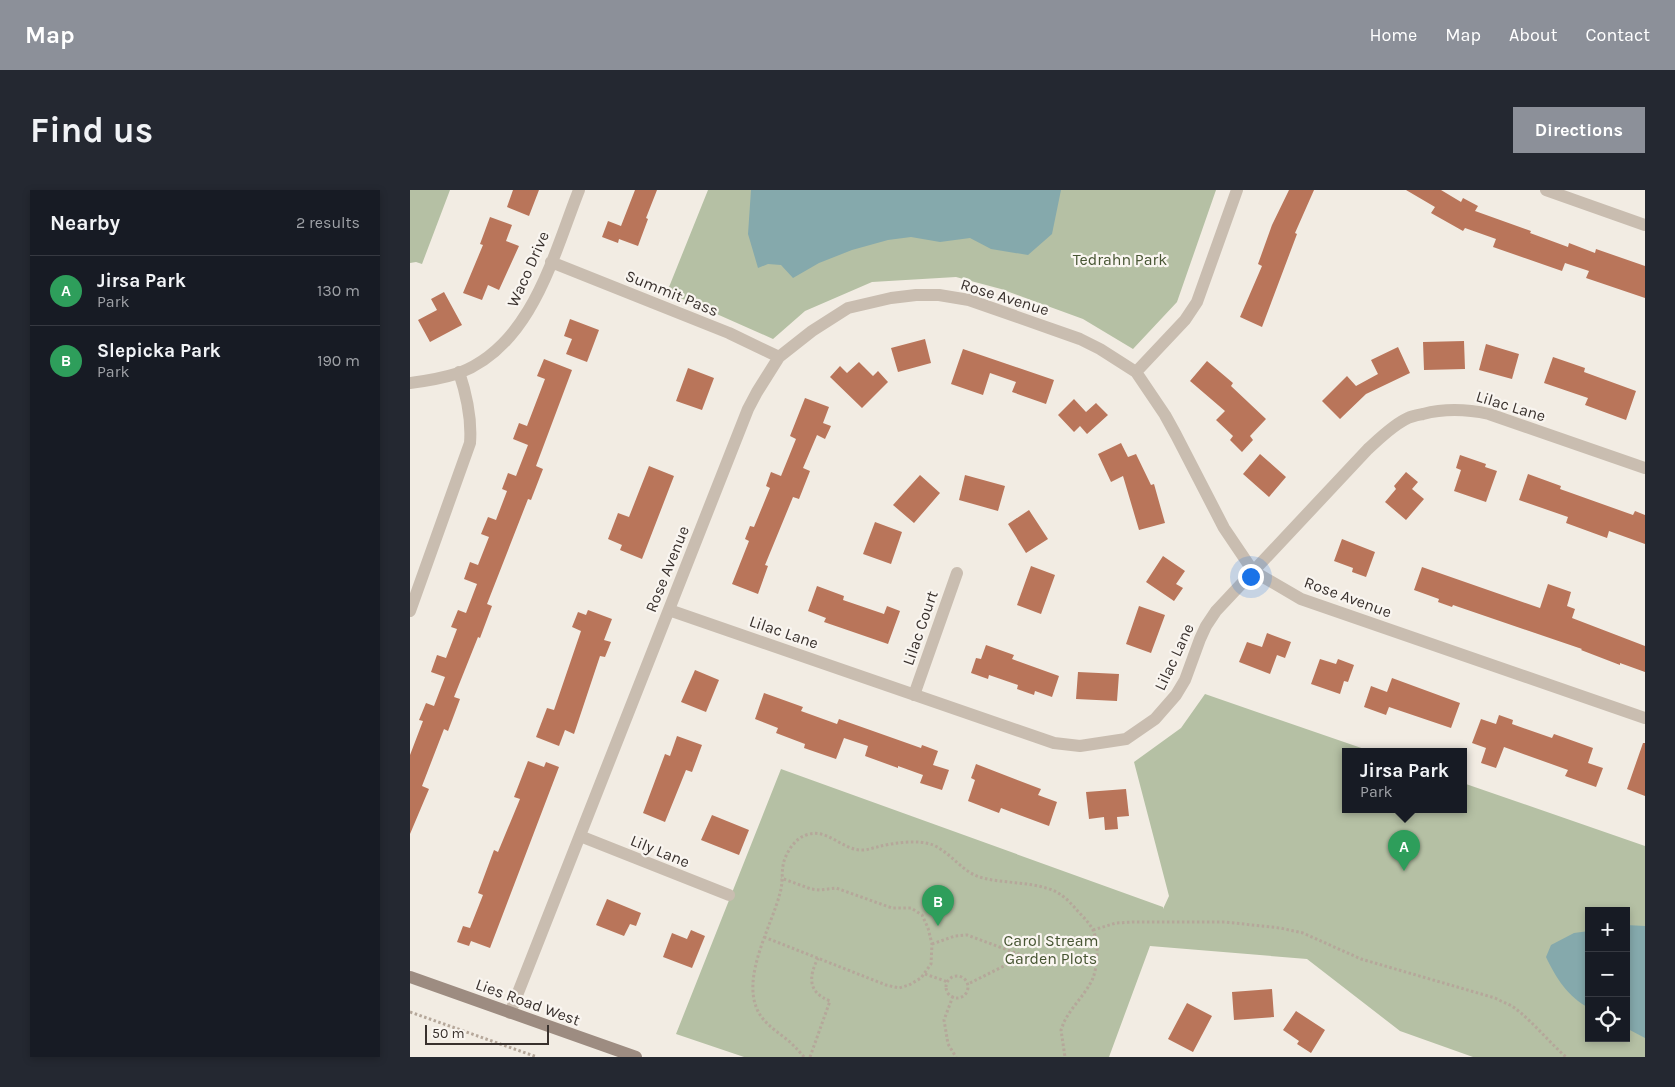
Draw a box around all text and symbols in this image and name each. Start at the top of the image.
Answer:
text: Map [25,21,75,49]
text: Home [1369,24,1417,46]
text: Map [1445,24,1481,46]
text: About [1509,24,1558,46]
text: Contact [1586,24,1650,46]
button: Directions [1513,107,1645,153]
text: Find us [30,110,153,151]
text: Nearby [50,211,120,235]
text: 2 results [296,213,360,232]
street label: Waco Drive [503,228,553,310]
park label: Tedrahn Park [1073,250,1167,269]
street label: Summit Pass [623,266,721,320]
text: Jirsa Park [97,270,186,292]
street label: Rose Avenue [958,275,1052,319]
text: A [61,281,71,300]
text: 130 m [317,281,360,300]
text: Park [97,292,129,311]
text: Slepicka Park [97,340,221,362]
text: B [61,351,71,370]
text: 190 m [317,351,360,370]
text: Park [97,362,129,381]
street label: Lilac Lane [1474,386,1548,426]
street label: Rose Avenue [641,523,693,615]
your location [1238,564,1264,590]
street label: Rose Avenue [1302,572,1394,622]
street label: Lilac Court [898,588,942,668]
street label: Lilac Lane [747,611,821,653]
street label: Lilac Lane [1150,620,1198,694]
popup [1342,748,1467,813]
text: Jirsa Park [1360,760,1449,782]
text: Park [1360,782,1393,801]
pin: A [1388,830,1420,871]
street label: Lily Lane [628,831,692,871]
pin: B [922,885,954,926]
map controls [1585,907,1630,1042]
button: + [1585,907,1630,952]
park label: Carol Stream Garden Plots [1004,931,1098,968]
button: − [1585,952,1630,997]
street label: Lies Road West [473,974,583,1030]
button: locate [1585,997,1630,1042]
scale bar [425,1022,549,1045]
text: 50 m [432,1025,465,1042]

